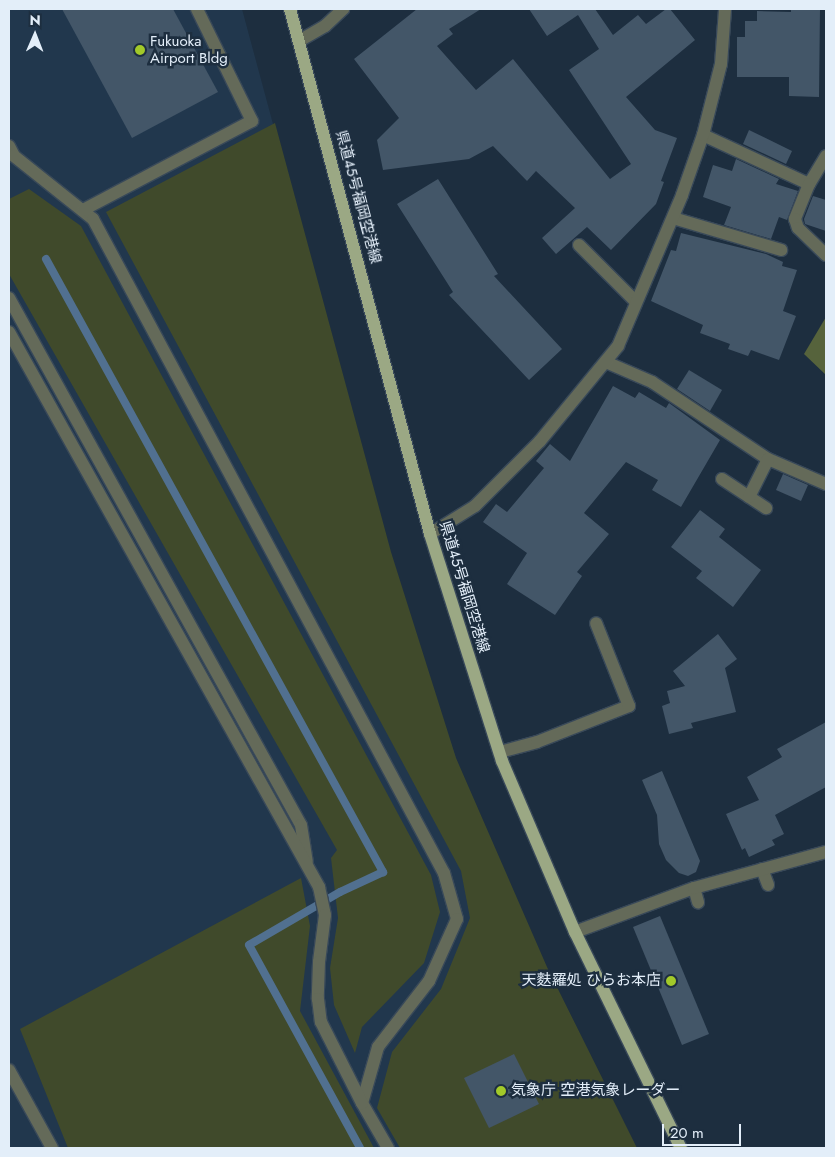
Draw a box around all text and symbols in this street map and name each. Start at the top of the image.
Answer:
north arrow [10,10,60,60]
text: N [30,10,41,30]
place label: Fukuoka Airport Bldg [150,32,228,67]
marker: Fukuoka Airport Bldg [134,44,146,56]
street label: 県道45号福岡空港線 [332,128,384,266]
street label: 県道45号福岡空港線 [435,519,493,655]
place label: 天麩羅処 ひらお本店 [522,972,661,990]
marker: 天麩羅処 ひらお本店 [665,975,677,987]
place label: 気象庁 空港気象レーダー [511,1082,680,1100]
marker: 気象庁 空港気象レーダー [495,1085,507,1097]
scale bar [665,1114,744,1146]
text: 20 m [670,1122,704,1144]

